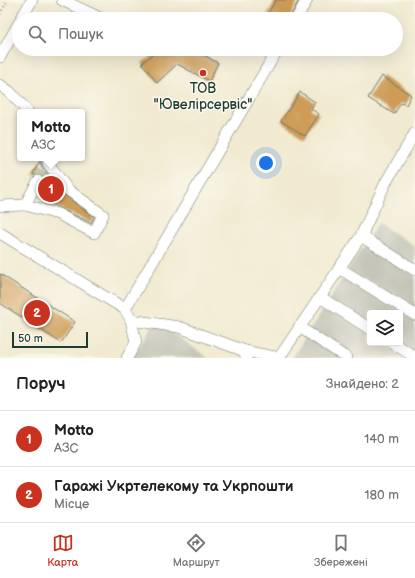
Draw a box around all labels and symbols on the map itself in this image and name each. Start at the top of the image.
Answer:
marker: ТОВ "Ювелірсервіс" [198,68,208,78]
place label: ТОВ "Ювелірсервіс" [154,80,252,113]
your location [256,153,276,173]
pin: 1 [38,174,64,204]
pin: 2 [24,298,50,328]
scale bar [12,330,88,349]

